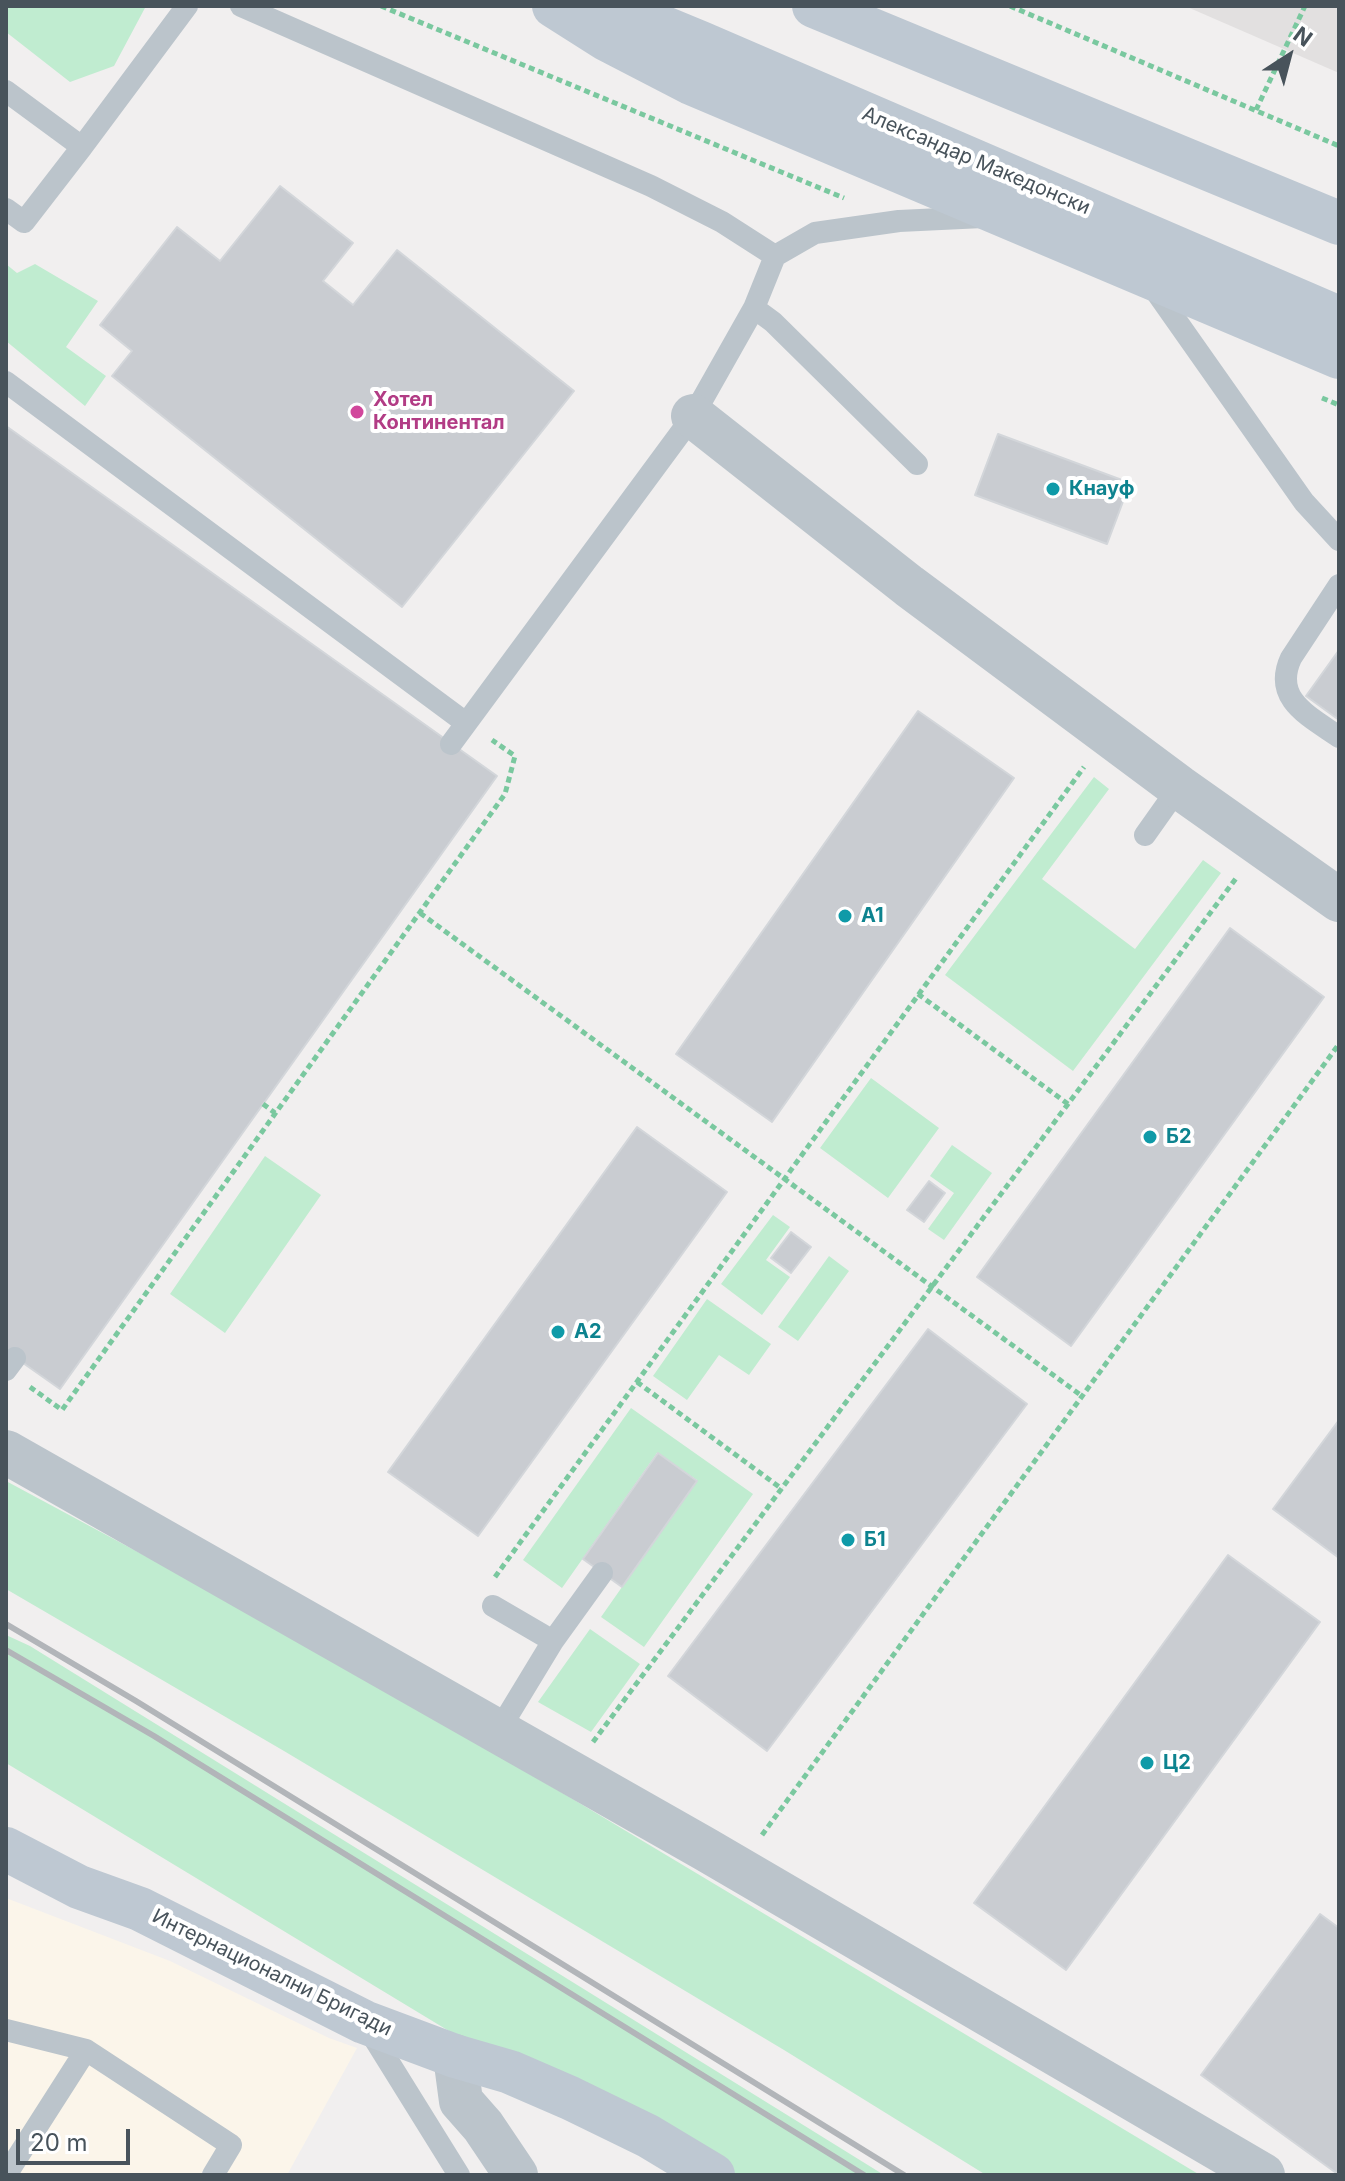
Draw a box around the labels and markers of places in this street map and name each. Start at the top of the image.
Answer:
place label: Хотел Континентал [373,388,505,435]
marker: Хотел Континентал [348,403,366,421]
place label: Кнауф [1069,477,1135,501]
marker: Кнауф [1044,480,1062,498]
place label: А1 [861,904,884,928]
marker: А1 [836,907,854,925]
place label: Б2 [1166,1125,1192,1149]
marker: Б2 [1141,1128,1159,1146]
place label: А2 [574,1320,602,1344]
marker: А2 [549,1323,567,1341]
place label: Б1 [864,1528,886,1552]
marker: Б1 [839,1531,857,1549]
place label: Ц2 [1163,1751,1191,1775]
marker: Ц2 [1138,1754,1156,1772]

